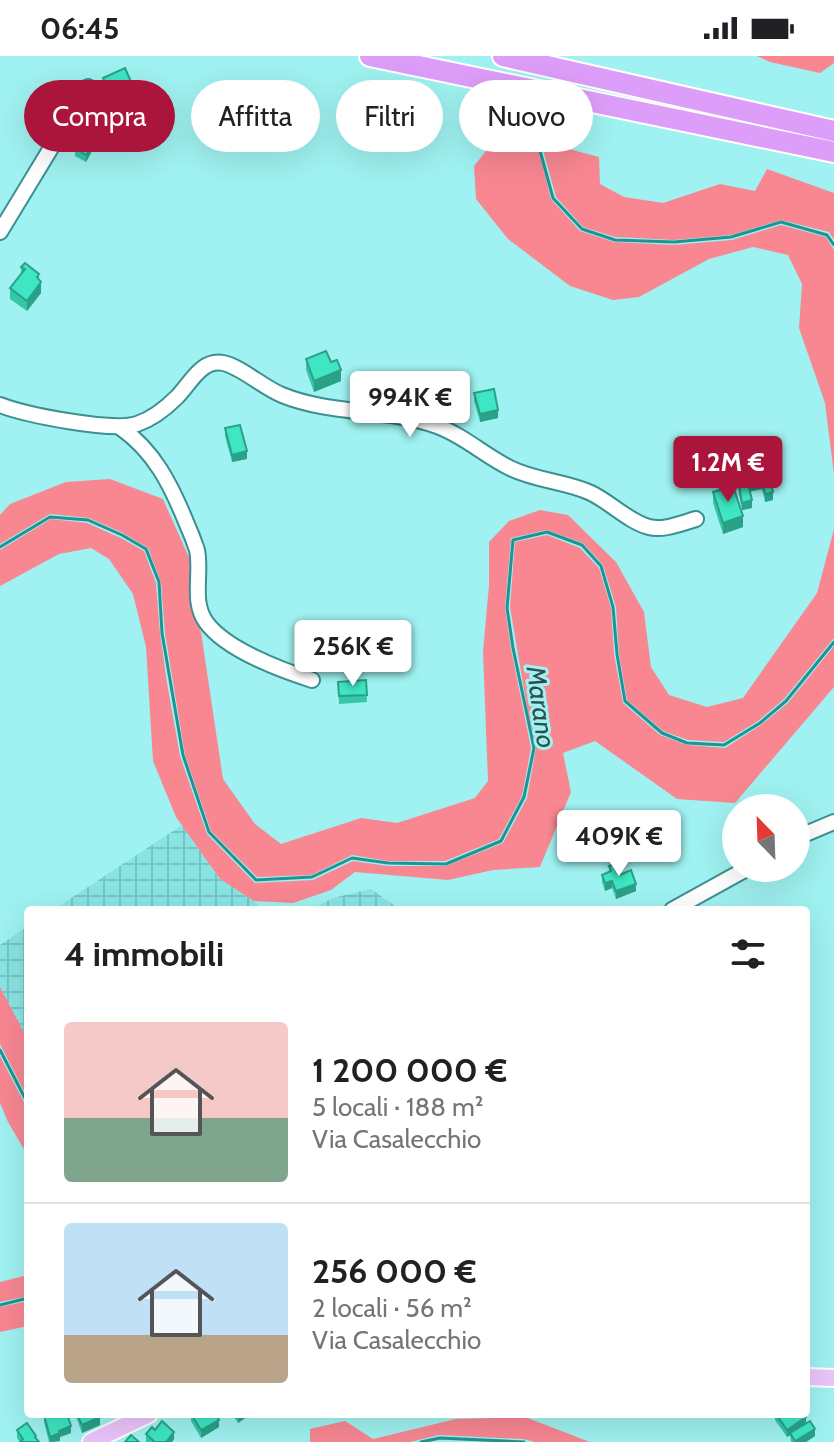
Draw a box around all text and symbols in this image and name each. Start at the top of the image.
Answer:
text: 06:45 [40,10,119,47]
chip: Compra [24,80,175,152]
chip: Affitta [191,80,320,152]
chip: Filtri [336,80,443,152]
chip: Nuovo [459,80,593,152]
pin: 994K € [345,371,475,439]
text: 994K € [368,381,452,413]
pin: 1.2M € [663,436,793,504]
text: 1.2M € [691,446,765,478]
pin: 256K € [288,620,418,688]
text: 256K € [312,630,394,662]
water label: Marano [519,663,563,750]
north arrow [722,794,810,882]
map controls [722,794,810,882]
pin: 409K € [554,810,684,878]
text: 409K € [575,820,663,852]
icon: filters [726,932,770,976]
text: 4 immobili [64,933,224,975]
text: 1 200 000 € [312,1049,507,1091]
icon: home [128,1054,224,1150]
text: 5 locali · 188 m² [312,1091,483,1123]
text: Via Casalecchio [312,1123,481,1155]
text: 256 000 € [312,1250,476,1292]
icon: home [128,1255,224,1351]
text: 2 locali · 56 m² [312,1292,472,1324]
text: Via Casalecchio [312,1324,481,1356]

